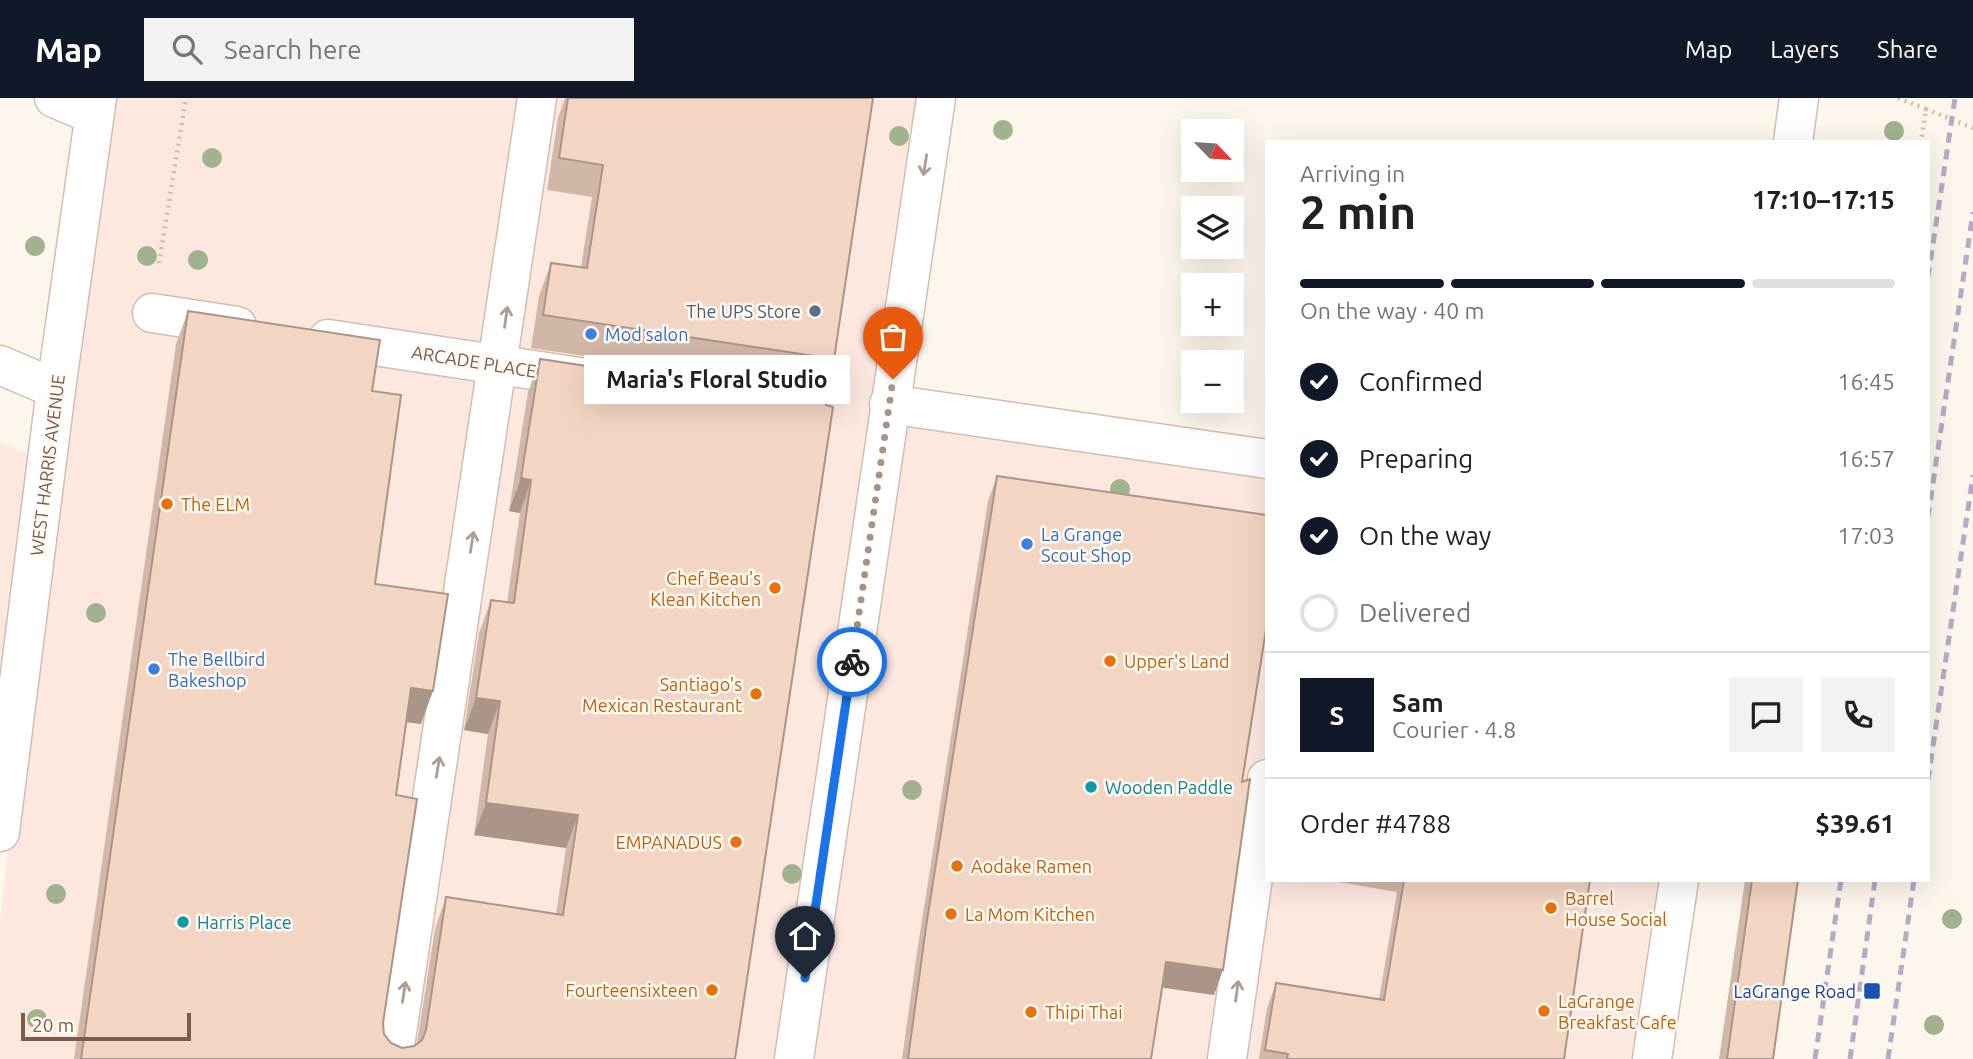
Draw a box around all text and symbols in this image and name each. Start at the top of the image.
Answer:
search box [144,18,634,81]
icon: search [168,30,206,68]
text: Map [35,31,102,68]
text: Search here [224,35,362,64]
text: Map [1685,36,1732,63]
text: Layers [1770,36,1839,63]
text: Share [1877,36,1938,63]
north arrow [1181,119,1244,182]
map controls [1181,119,1244,413]
one-way arrow [918,154,931,176]
text: Arriving in [1300,161,1405,186]
text: 17:10–17:15 [1752,185,1895,214]
text: 2 min [1300,186,1416,238]
button: layers [1181,196,1244,259]
button: + [1181,273,1244,336]
text: On the way · 40 m [1300,298,1484,323]
place label: The UPS Store [686,301,801,321]
marker: The UPS Store [807,303,823,319]
one-way arrow [499,306,512,329]
pin [863,307,923,379]
icon: bag [874,318,912,356]
place label: Mod salon [605,324,688,344]
marker: Mod salon [583,326,599,342]
street label: ARCADE PLACE [410,341,538,381]
button: − [1181,350,1244,413]
callout: Maria's Floral Studio [585,354,851,404]
icon: check [1300,363,1338,401]
text: Maria's Floral Studio [606,367,828,392]
text: Confirmed [1359,367,1483,396]
text: 16:45 [1837,369,1895,394]
street label: WEST HARRIS AVENUE [26,373,68,557]
icon: check [1300,440,1338,478]
text: Preparing [1359,444,1473,473]
text: 16:57 [1837,446,1895,471]
place label: The ELM [181,494,250,514]
marker: The ELM [159,496,175,512]
icon: check [1300,517,1338,555]
text: On the way [1359,521,1491,550]
text: 17:03 [1837,523,1895,548]
place label: La Grange Scout Shop [1041,524,1132,565]
one-way arrow [466,531,479,554]
marker: La Grange Scout Shop [1019,536,1035,552]
place label: Chef Beau’s Klean Kitchen [650,568,761,609]
marker: Chef Beau’s Klean Kitchen [767,580,783,596]
text: Delivered [1359,598,1471,627]
courier [817,627,887,697]
icon: bike [833,643,871,681]
place label: The Bellbird Bakeshop [168,649,265,690]
place label: Upper's Land [1124,651,1230,671]
marker: Upper's Land [1102,653,1118,669]
marker: The Bellbird Bakeshop [146,661,162,677]
place label: Santiago's Mexican Restaurant [582,674,742,715]
button: chat [1729,678,1803,752]
button: phone [1821,678,1895,752]
marker: Santiago's Mexican Restaurant [748,686,764,702]
text: Sam [1392,688,1444,717]
text: S [1330,701,1344,730]
text: Courier · 4.8 [1392,717,1516,742]
one-way arrow [431,756,444,778]
place label: Wooden Paddle [1105,777,1233,797]
marker: Wooden Paddle [1083,779,1099,795]
text: Order #4788 [1300,809,1451,838]
text: $39.61 [1815,809,1895,838]
place label: EMPANADUS [616,832,722,852]
marker: EMPANADUS [728,834,744,850]
place label: Aodake Ramen [971,856,1092,876]
marker: Aodake Ramen [949,858,965,874]
place label: Barrel House Social [1565,888,1667,929]
marker: Barrel House Social [1543,900,1559,916]
place label: La Mom Kitchen [965,904,1095,924]
pin [775,906,835,978]
marker: La Mom Kitchen [943,906,959,922]
place label: Harris Place [197,912,292,932]
marker: Harris Place [175,914,191,930]
icon: home [786,917,824,955]
place label: Fourteensixteen [565,980,698,1000]
one-way arrow [397,981,410,1003]
one-way arrow [1231,981,1244,1003]
place label: LaGrange Road [1733,981,1856,1001]
marker: LaGrange Road [1862,981,1882,1001]
marker: Fourteensixteen [704,982,720,998]
place label: LaGrange Breakfast Cafe [1558,991,1677,1032]
place label: Thipi Thai [1045,1002,1123,1022]
marker: LaGrange Breakfast Cafe [1536,1003,1552,1019]
marker: Thipi Thai [1023,1004,1039,1020]
scale bar [21,1010,191,1042]
text: 20 m [32,1014,74,1036]

